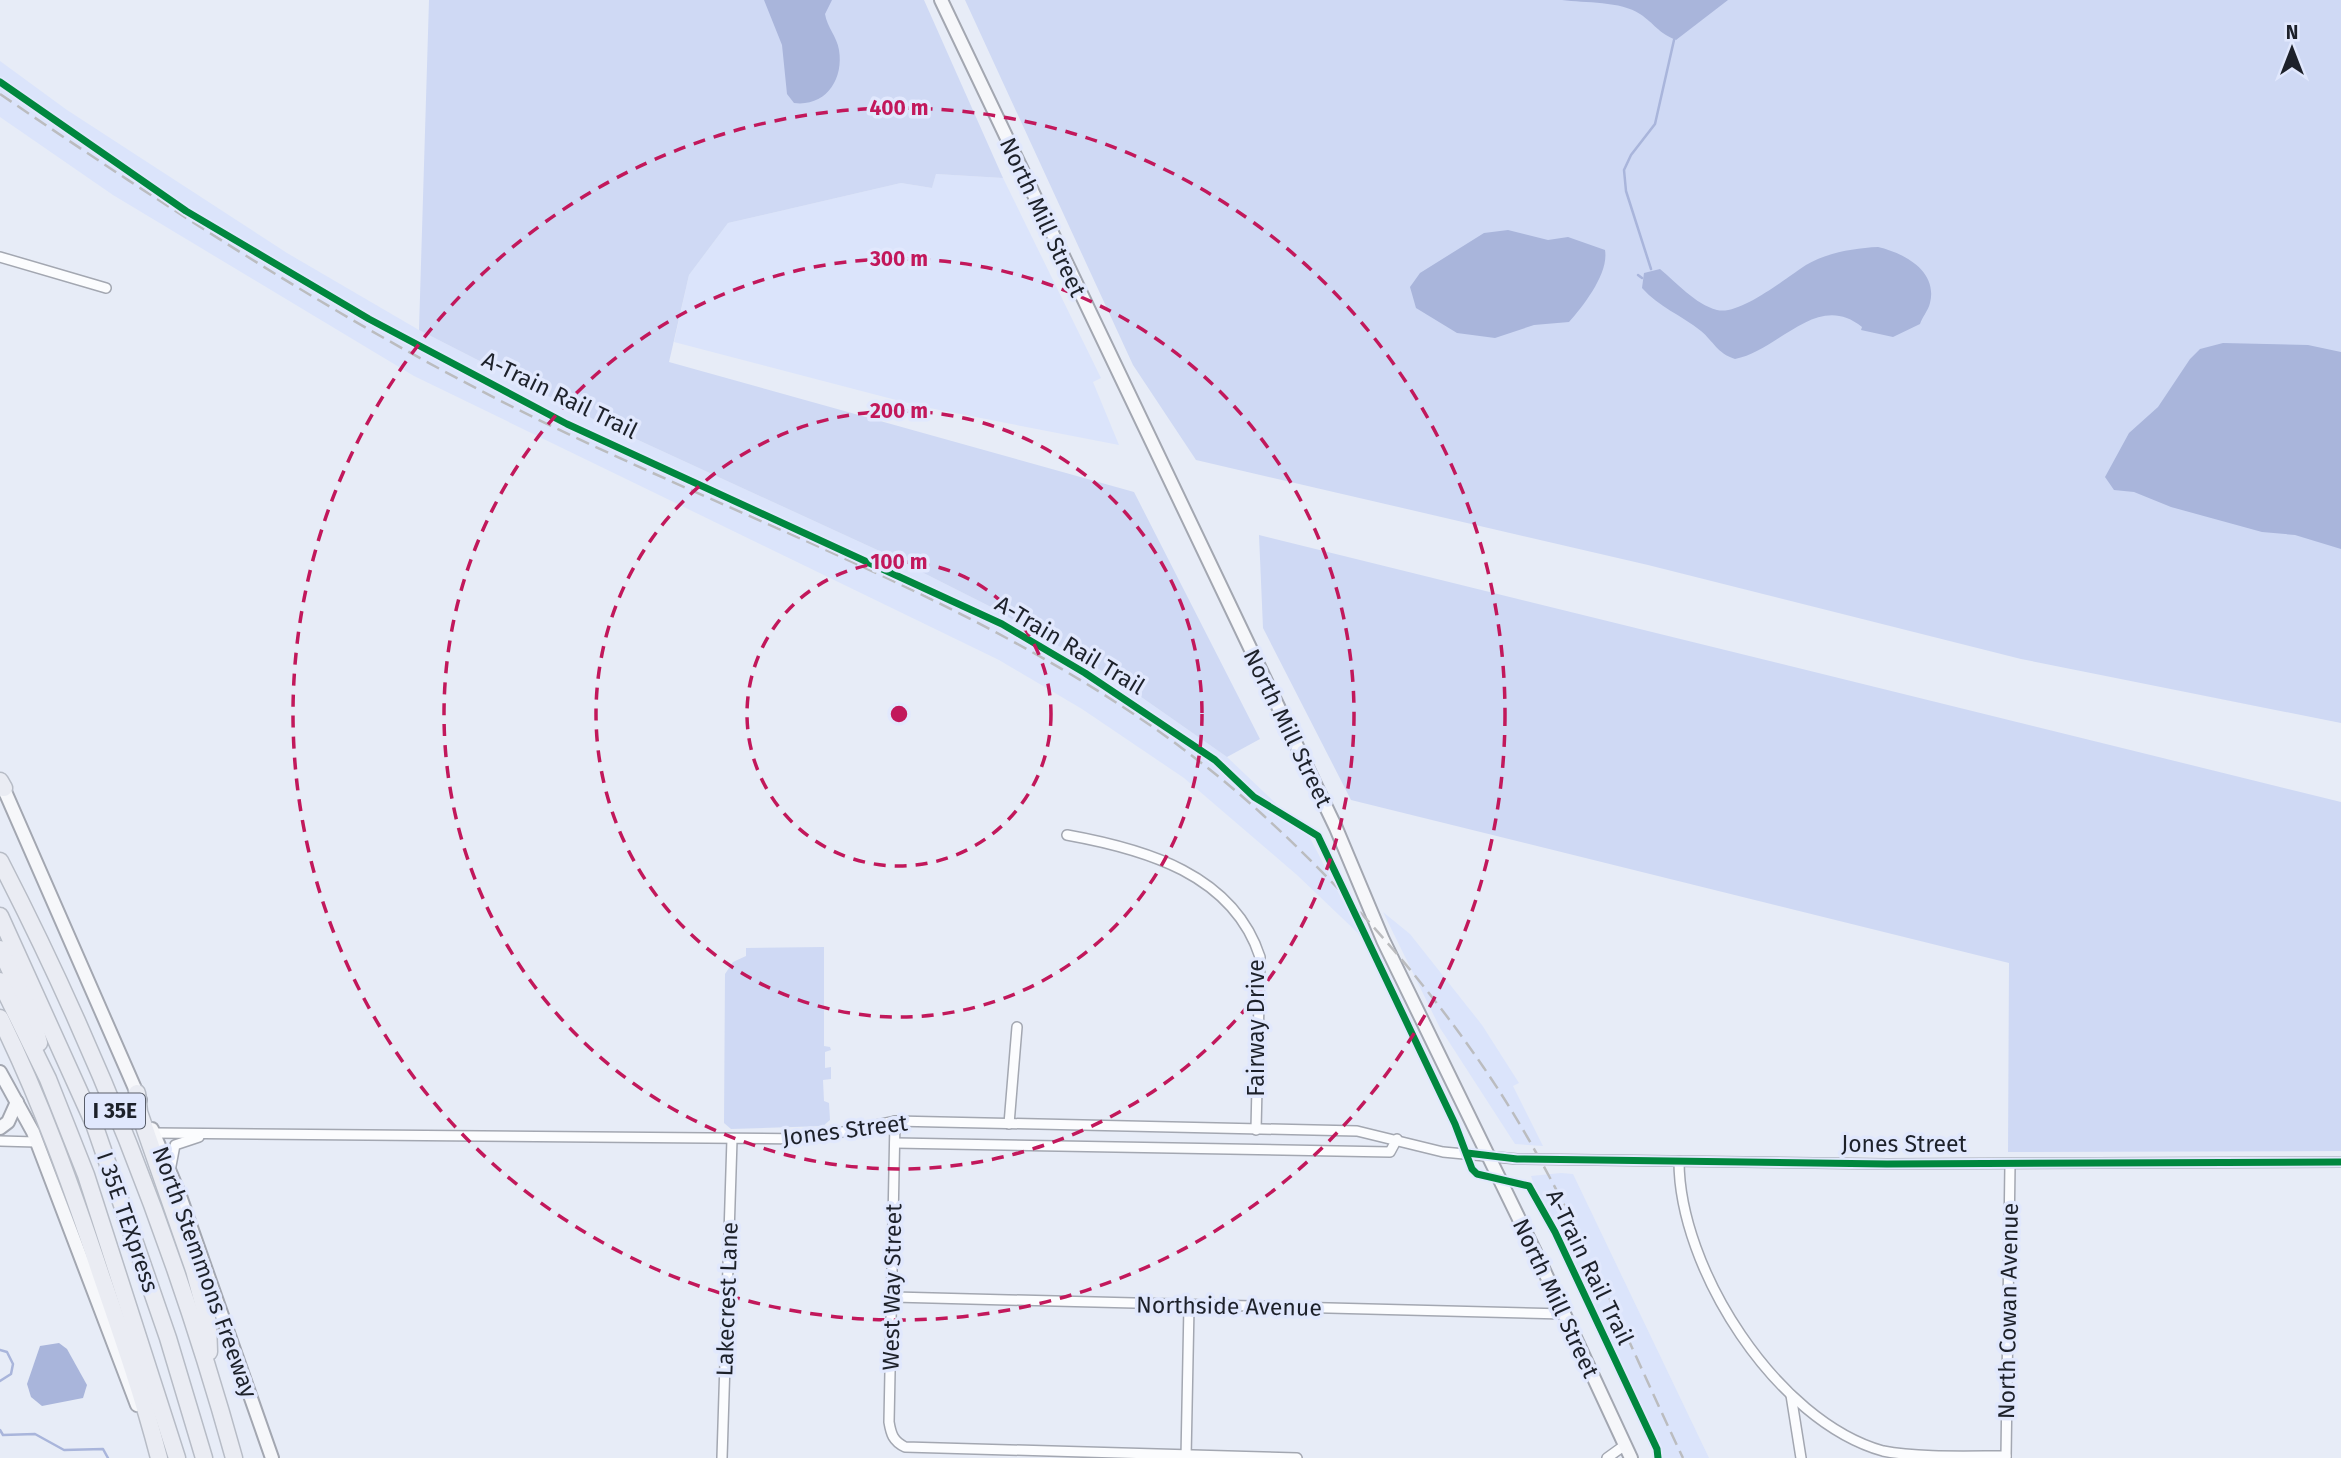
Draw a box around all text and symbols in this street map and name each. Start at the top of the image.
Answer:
north arrow [2257,14,2327,84]
text: N [2286,21,2298,44]
text: 400 m [869,95,929,121]
street label: North Mill Street [994,133,1092,302]
text: 300 m [869,246,928,272]
street label: A-Train Rail Trail [478,345,643,445]
text: 200 m [870,398,928,424]
text: 100 m [870,549,928,575]
street label: A-Train Rail Trail [990,589,1150,701]
street label: North Mill Street [1238,644,1339,812]
centre of rings [887,702,911,726]
street label: Fairway Drive [1242,959,1270,1097]
road number: I 35E [85,1094,145,1128]
street label: Jones Street [781,1108,910,1152]
street label: Jones Street [1841,1130,1968,1158]
street label: North Stemmons Freeway [146,1142,264,1402]
street label: I 35E TEXpress [91,1148,165,1296]
street label: A-Train Rail Trail [1540,1185,1640,1350]
street label: West Way Street [877,1203,907,1371]
street label: North Cowan Avenue [1992,1203,2024,1419]
street label: North Mill Street [1507,1214,1605,1383]
street label: Lakecrest Lane [710,1221,744,1377]
street label: Northside Avenue [1136,1290,1322,1322]

